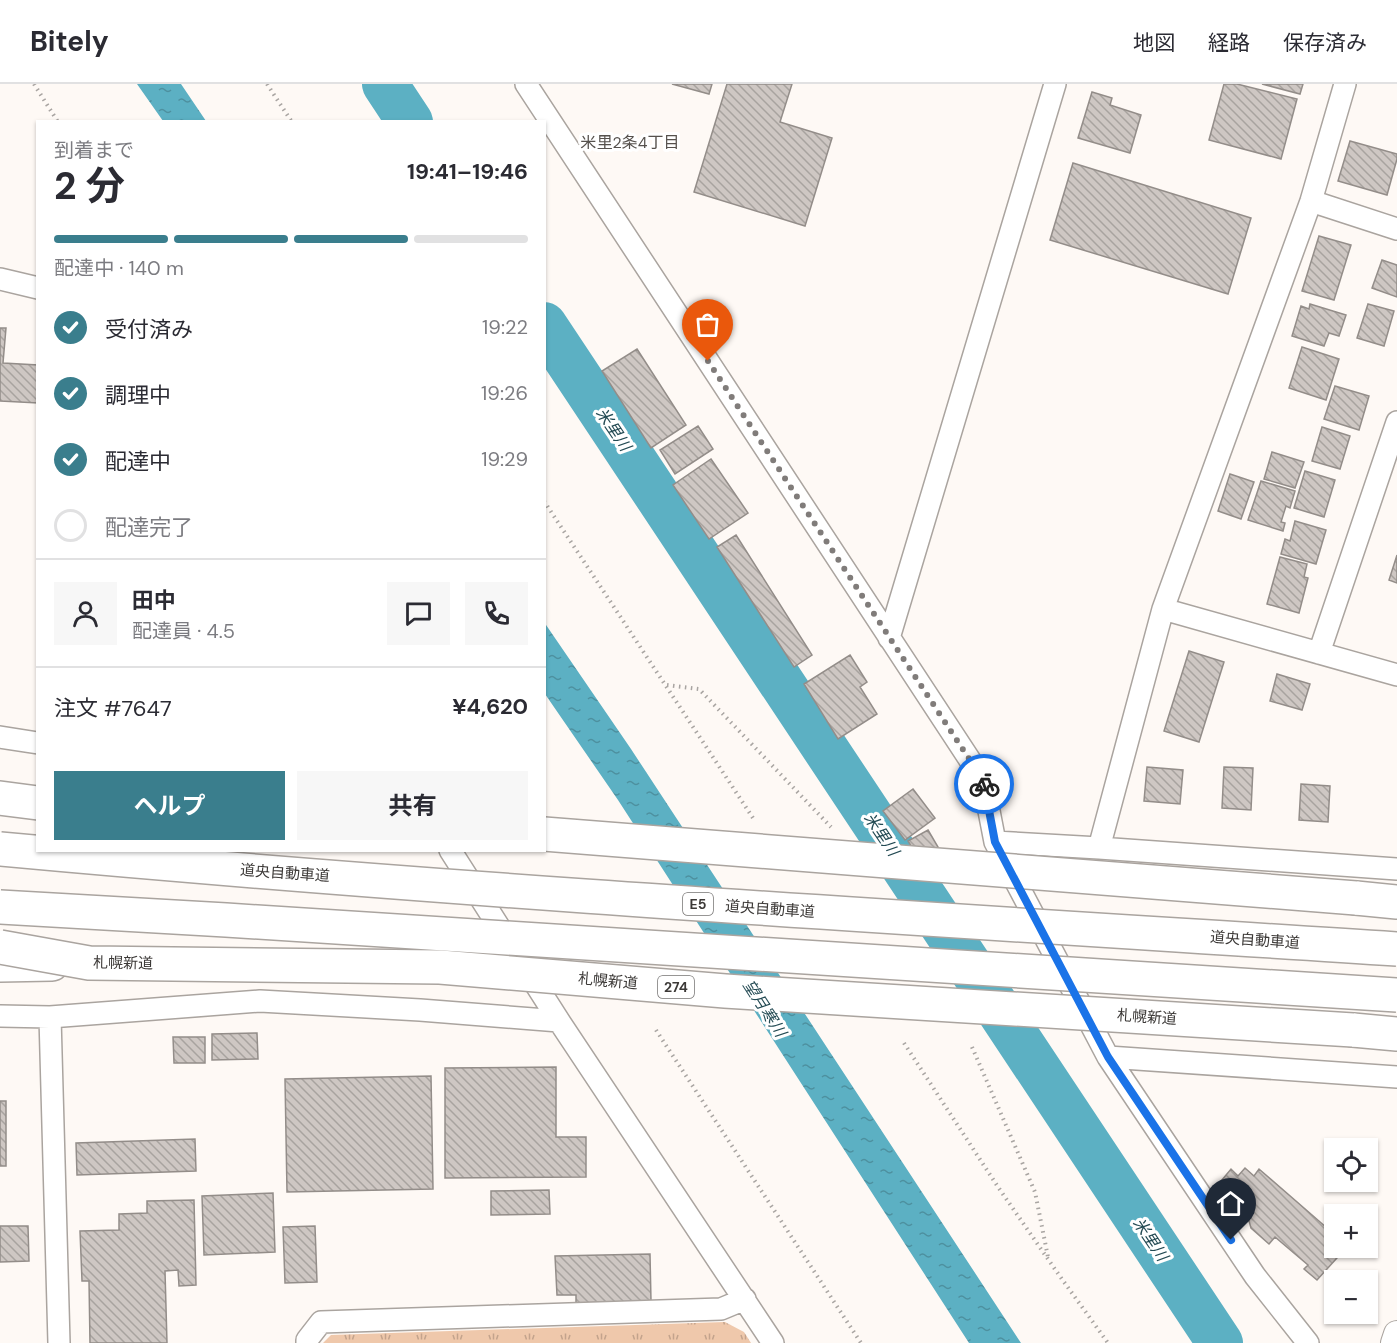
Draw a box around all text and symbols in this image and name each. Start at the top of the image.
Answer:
text: Bitely [30,23,109,60]
text: 地図 [1133,29,1175,57]
text: 経路 [1208,29,1250,57]
text: 保存済み [1283,29,1367,57]
district label: 米里2条4丁目 [581,132,679,153]
text: 到着まで [54,137,134,163]
text: 19:41–19:46 [407,157,528,186]
text: 2 分 [54,160,125,211]
text: 配達中 · 140 m [54,255,184,281]
pin [682,299,733,361]
icon: bag [691,308,724,341]
icon: check [54,311,87,344]
text: 19:22 [482,314,528,340]
text: 受付済み [105,315,193,344]
icon: check [54,377,87,410]
text: 19:26 [481,380,528,406]
text: 調理中 [105,381,171,410]
water label: 米里川 [591,404,637,457]
icon: check [54,443,87,476]
text: 19:29 [481,446,528,472]
text: 配達中 [105,447,171,476]
text: 配達完了 [105,513,193,542]
button: person [54,582,117,645]
button: chat [387,582,450,645]
button: phone [465,582,528,645]
text: 田中 [132,586,176,615]
text: 配達員 · 4.5 [132,618,235,644]
text: ¥4,620 [452,692,528,721]
text: 注文 #7647 [54,694,172,723]
courier [954,754,1014,814]
icon: bike [968,768,1001,801]
button: ヘルプ [54,771,285,840]
button: 共有 [297,771,528,840]
water label: 米里川 [859,809,905,862]
street label: 道央自動車道 [239,860,331,886]
road number: E5 [683,893,713,915]
street label: 道央自動車道 [724,896,816,922]
street label: 道央自動車道 [1209,927,1301,953]
street label: 札幌新道 [93,952,153,974]
street label: 札幌新道 [577,968,639,994]
road number: 274 [658,976,694,998]
water label: 望月寒川 [738,976,792,1042]
street label: 札幌新道 [1116,1005,1178,1029]
map controls [1324,1138,1378,1324]
button: locate [1324,1138,1378,1192]
pin [1205,1178,1256,1240]
icon: home [1214,1187,1247,1220]
button: + [1324,1204,1378,1258]
water label: 米里川 [1128,1214,1174,1267]
button: − [1324,1270,1378,1324]

